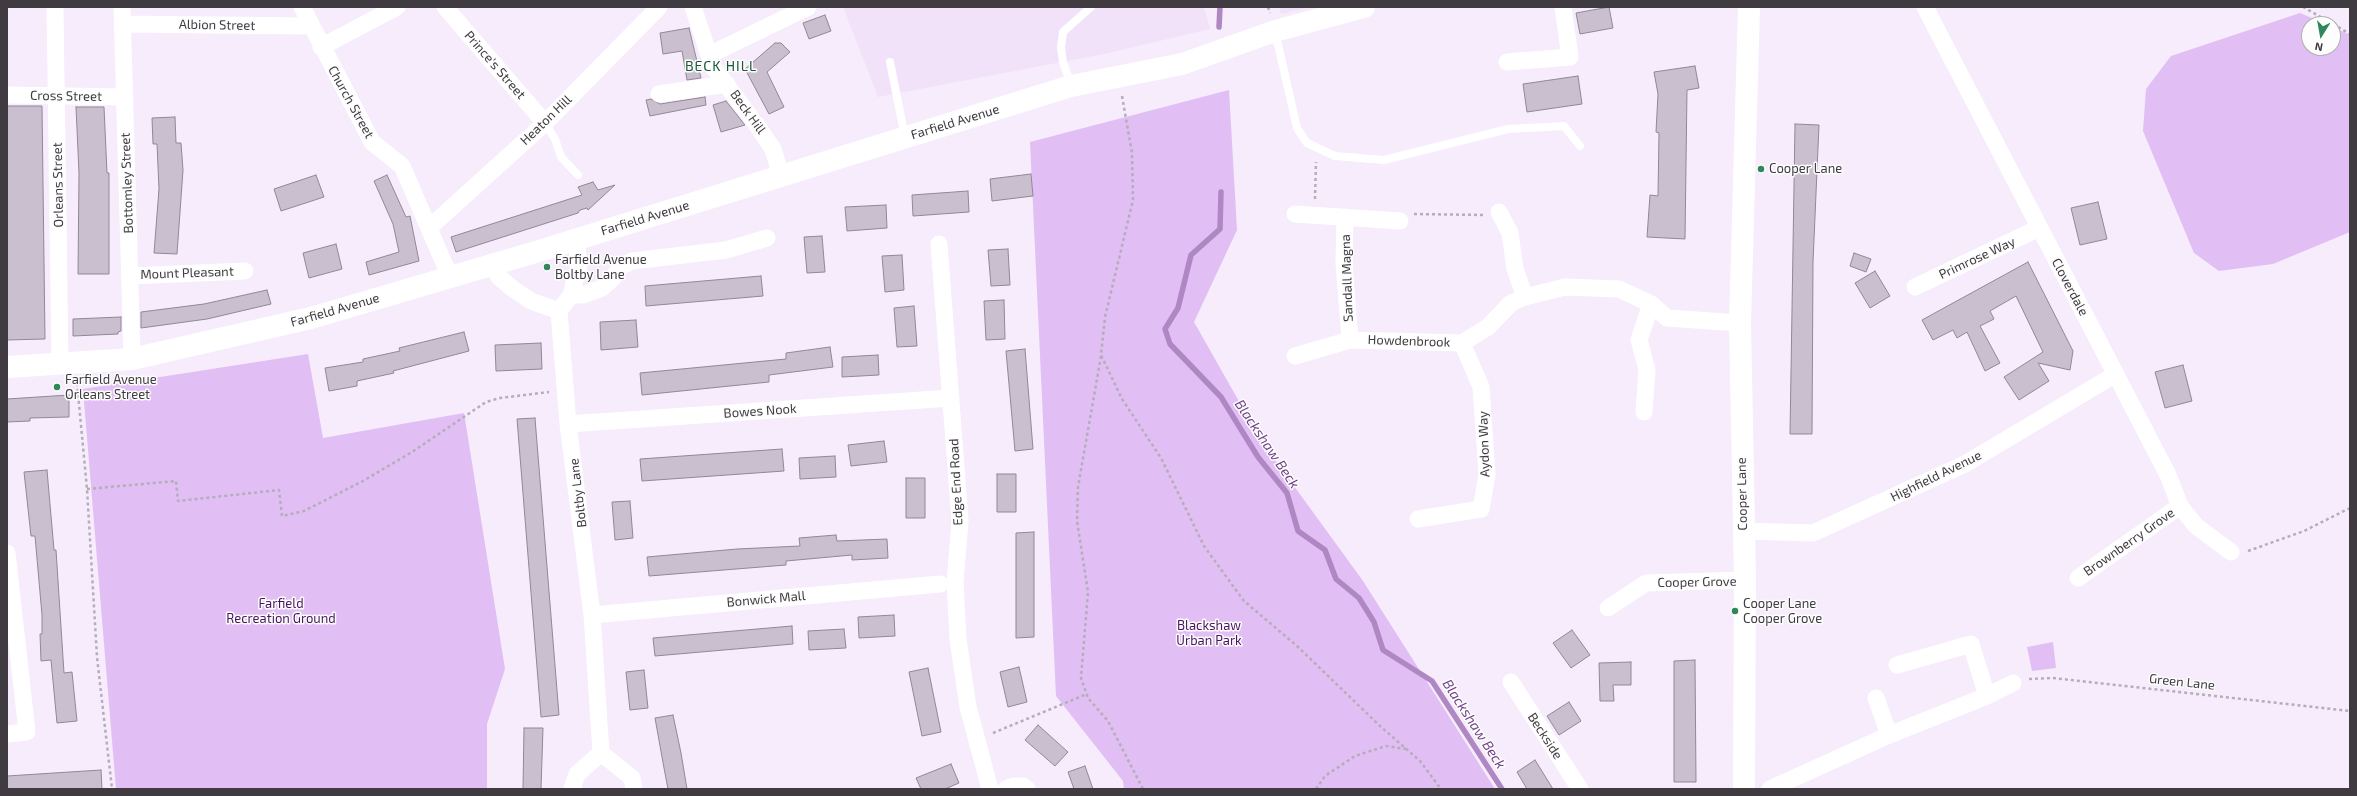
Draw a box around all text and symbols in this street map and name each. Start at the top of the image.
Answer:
north arrow [2301,16,2341,56]
street label: Albion Street [179,17,255,33]
street label: Prince's Street [461,28,529,102]
text: N [2314,40,2324,54]
district label: BECK HILL [685,58,757,74]
street label: Church Street [325,63,377,141]
street label: Beck Hill [727,87,769,137]
street label: Cross Street [30,88,102,104]
street label: Heaton Hill [517,92,575,148]
street label: Farfield Avenue [909,101,1001,143]
street label: Bottomley Street [117,132,137,234]
street label: Orleans Street [49,142,67,228]
place label: Cooper Lane [1769,161,1842,177]
marker: Cooper Lane [1756,164,1766,174]
street label: Farfield Avenue [599,197,691,239]
street label: Primrose Way [1936,233,2018,283]
street label: Sandall Magna [1338,234,1356,322]
place label: Farfield Avenue Boltby Lane [555,252,647,283]
street label: Cloverdale [2048,256,2092,318]
marker: Farfield Avenue Boltby Lane [542,262,552,272]
street label: Mount Pleasant [140,264,234,282]
street label: Farfield Avenue [289,290,381,330]
street label: Howdenbrook [1367,332,1451,350]
place label: Farfield Avenue Orleans Street [65,372,157,403]
marker: Farfield Avenue Orleans Street [52,382,62,392]
water label: Blackshaw Beck [1231,396,1303,492]
street label: Bowes Nook [723,401,797,421]
street label: Aydon Way [1475,411,1493,477]
street label: Edge End Road [946,438,966,526]
street label: Highfield Avenue [1888,447,1984,505]
street label: Boltby Lane [566,457,590,529]
street label: Cooper Lane [1734,457,1750,531]
street label: Brownberry Grove [2080,505,2178,579]
street label: Cooper Grove [1657,574,1737,590]
street label: Bonwick Mall [726,588,806,610]
park label: Farfield Recreation Ground [226,596,336,627]
place label: Cooper Lane Cooper Grove [1743,596,1822,627]
marker: Cooper Lane Cooper Grove [1730,606,1740,616]
park label: Blackshaw Urban Park [1176,618,1242,649]
street label: Green Lane [2148,671,2216,693]
water label: Blackshaw Beck [1439,676,1509,772]
street label: Beckside [1524,710,1566,762]

